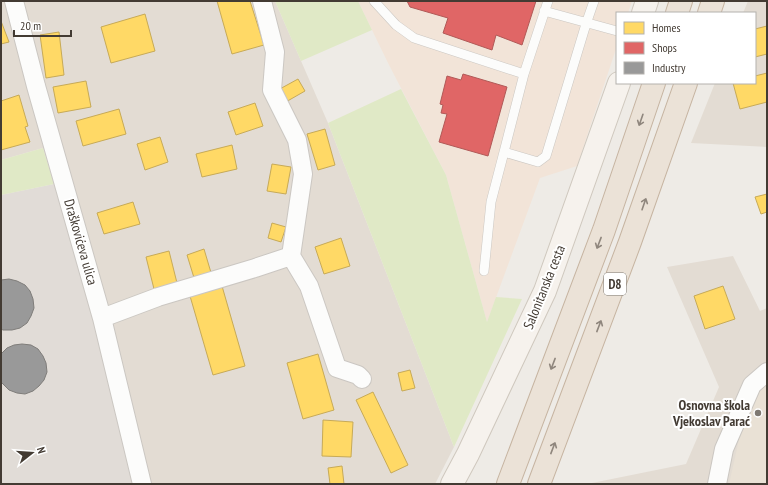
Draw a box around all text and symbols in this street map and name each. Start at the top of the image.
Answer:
scale bar [14,12,71,38]
legend [616,12,756,84]
text: 20 m [20,18,41,33]
text: Homes [652,20,680,35]
text: Shops [652,40,677,55]
text: Industry [652,60,686,75]
one-way arrow [637,113,644,126]
street label: Draškovićeva ulica [60,197,102,287]
one-way arrow [640,198,648,210]
one-way arrow [594,236,602,248]
street label: Salonitanska cesta [519,242,569,332]
road number: D8 [604,273,626,295]
one-way arrow [595,320,603,332]
one-way arrow [548,358,556,370]
place label: Osnovna škola Vjekoslav Parać [672,396,750,430]
marker: Osnovna škola Vjekoslav Parać [753,408,763,418]
north arrow [12,433,52,473]
one-way arrow [549,442,557,454]
text: N [34,445,49,455]

